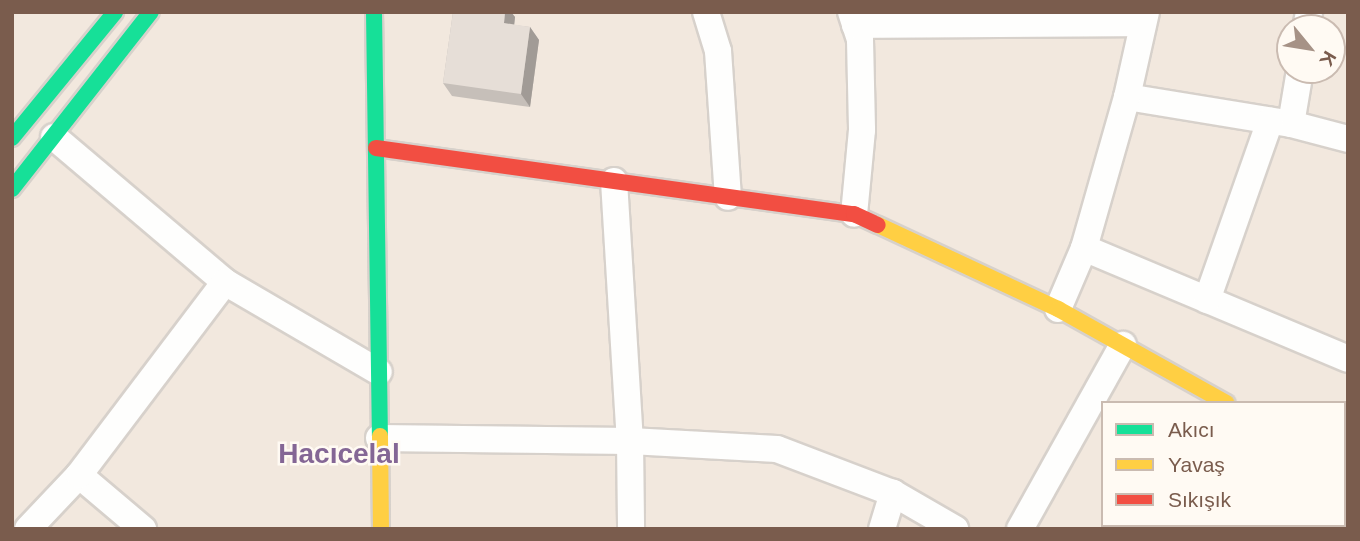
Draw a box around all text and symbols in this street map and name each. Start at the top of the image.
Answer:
north arrow [1276,14,1346,84]
text: K [1315,48,1340,70]
legend [1101,401,1346,527]
text: Akıcı [1168,418,1215,441]
district label: Hacıcelal [278,437,400,471]
text: Yavaş [1168,453,1225,476]
text: Sıkışık [1168,488,1231,511]

